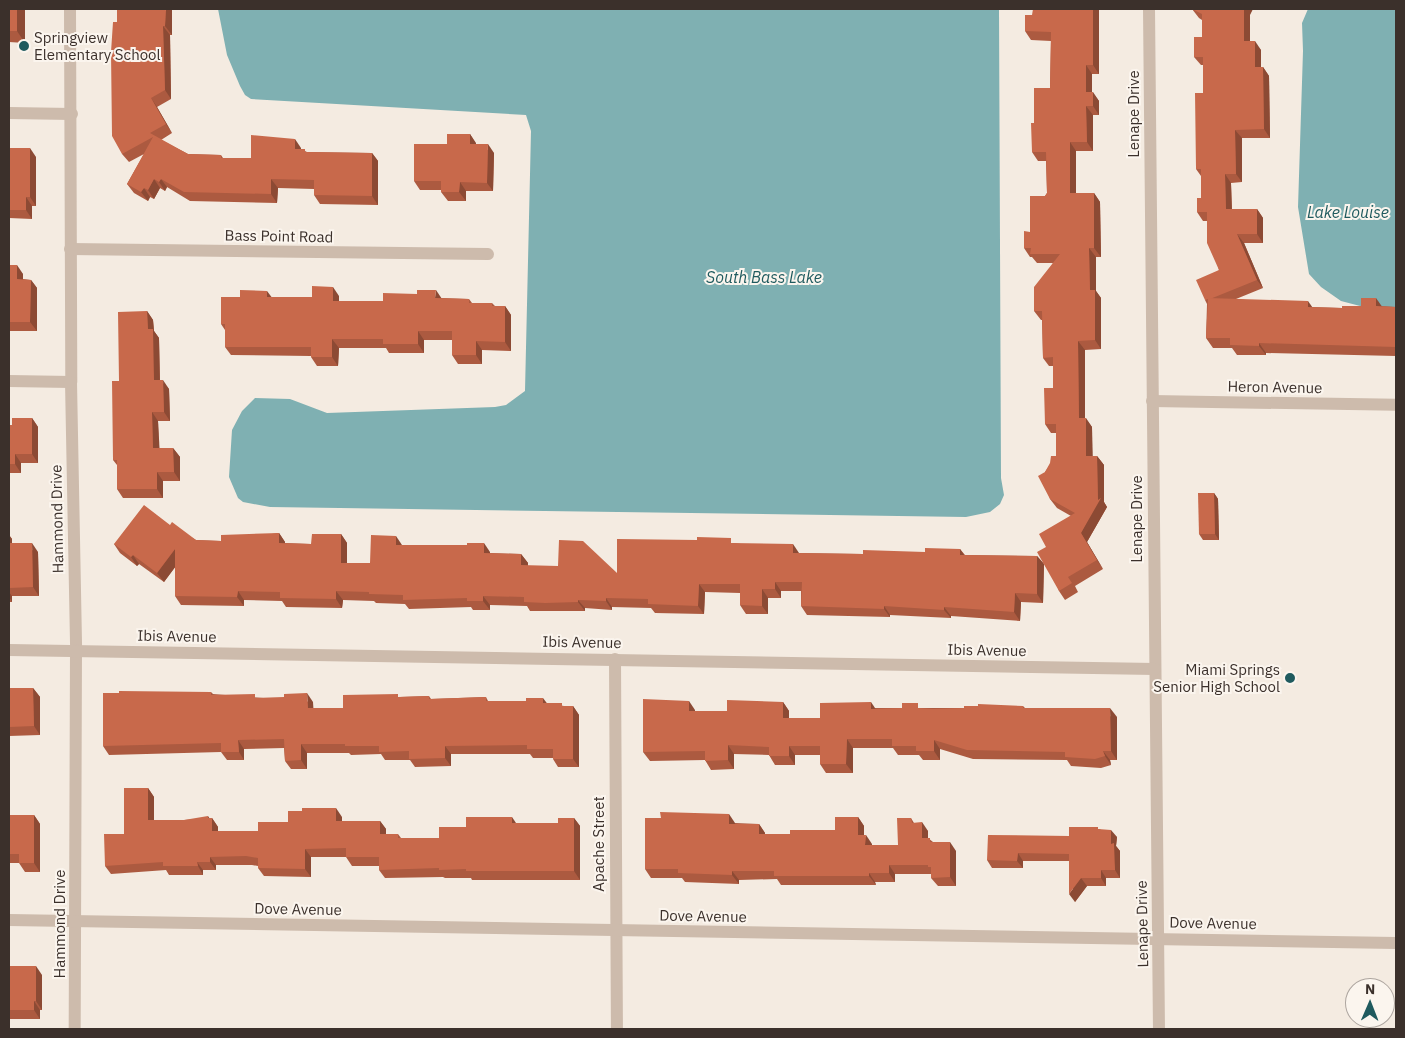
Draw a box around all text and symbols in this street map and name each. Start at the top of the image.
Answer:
place label: Springview Elementary School [34,28,161,63]
marker: Springview Elementary School [18,40,30,52]
street label: Lenape Drive [1125,70,1143,158]
water label: Lake Louise [1307,202,1389,222]
street label: Bass Point Road [225,226,333,246]
water label: South Bass Lake [706,267,822,287]
street label: Heron Avenue [1227,377,1323,397]
street label: Hammond Drive [47,464,67,574]
street label: Lenape Drive [1128,475,1146,563]
street label: Ibis Avenue [137,626,217,646]
street label: Ibis Avenue [542,632,622,652]
street label: Ibis Avenue [947,640,1027,660]
place label: Miami Springs Senior High School [1153,660,1280,695]
marker: Miami Springs Senior High School [1284,672,1296,684]
street label: Apache Street [590,796,608,892]
street label: Hammond Drive [51,870,69,978]
street label: Lenape Drive [1132,880,1152,968]
street label: Dove Avenue [254,899,342,919]
street label: Dove Avenue [659,906,747,926]
street label: Dove Avenue [1169,913,1257,933]
north arrow [1345,978,1395,1028]
text: N [1365,980,1375,998]

